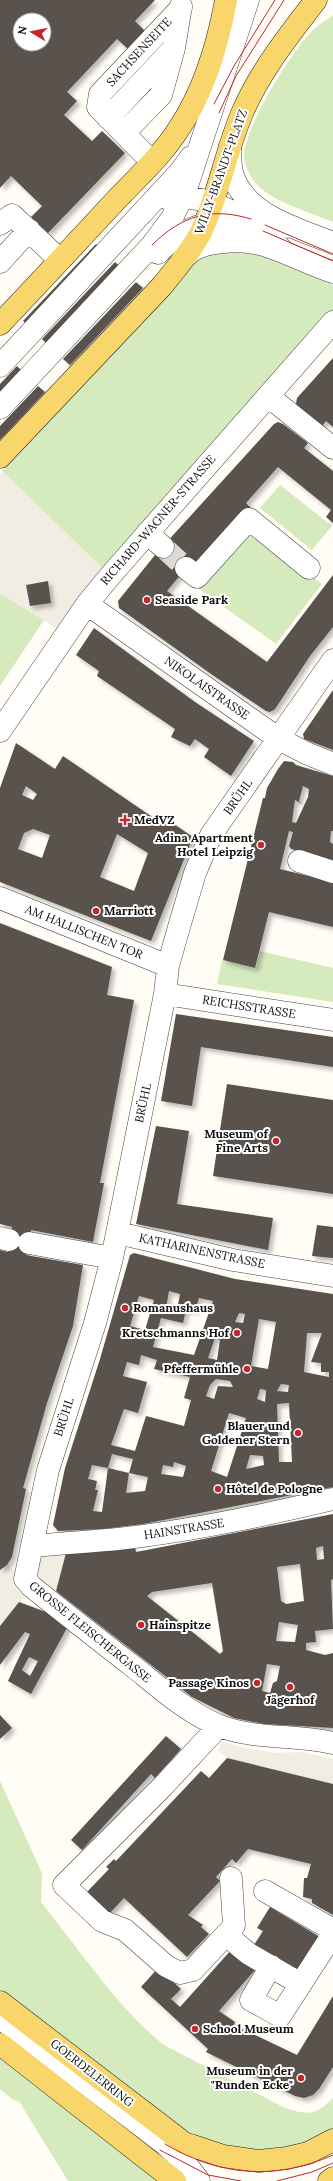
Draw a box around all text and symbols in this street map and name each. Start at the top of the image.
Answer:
north arrow [12,12,52,52]
street label: SACHSENSEITE [103,14,174,89]
text: N [15,24,30,36]
street label: WILLY-BRANDT-PLATZ [191,107,250,236]
street label: RICHARD-WAGNER-STRASSE [97,451,218,588]
place label: Seaside Park [155,592,228,607]
marker: Seaside Park [142,595,152,605]
street label: NIKOLAISTRASSE [162,653,253,723]
street label: BRÜHL [220,776,255,817]
place label: MedVZ [134,812,175,827]
marker: MedVZ [119,814,131,826]
place label: Adina Apartment Hotel Leipzig [155,830,254,859]
marker: Adina Apartment Hotel Leipzig [256,840,266,850]
street label: AM HALLISCHEN TOR [22,901,146,962]
place label: Marriott [104,903,155,918]
marker: Marriott [91,906,101,916]
street label: REICHSSTRASSE [201,992,297,1021]
street label: BRÜHL [131,1082,154,1124]
place label: Museum of Fine Arts [204,1126,270,1155]
marker: Museum of Fine Arts [271,1136,281,1146]
street label: KATHARINENSTRASSE [138,1230,267,1271]
place label: Romanushaus [133,1300,213,1315]
marker: Romanushaus [120,1303,130,1313]
place label: Kretschmanns Hof [122,1325,231,1340]
marker: Kretschmanns Hof [232,1328,242,1338]
place label: Pfeffermühle [163,1361,240,1376]
marker: Pfeffermühle [242,1364,252,1374]
street label: BRÜHL [50,1395,77,1438]
place label: Blauer und Goldener Stern [202,1418,290,1447]
marker: Blauer und Goldener Stern [293,1428,303,1438]
place label: Hôtel de Pologne [226,1481,323,1496]
marker: Hôtel de Pologne [213,1484,223,1494]
street label: HAINSTRASSE [143,1515,225,1542]
street label: GROSSE FLEISCHERGASSE [26,1578,154,1685]
place label: Hainspitze [149,1617,211,1632]
marker: Hainspitze [136,1620,146,1630]
place label: Passage Kinos [168,1675,249,1690]
marker: Passage Kinos [252,1678,262,1688]
marker: Jägerhof [285,1682,295,1692]
place label: Jägerhof [266,1692,316,1707]
place label: School Museum [203,2021,294,2036]
marker: School Museum [190,2024,200,2034]
street label: GOERDELERRING [48,2035,137,2110]
place label: Museum in der "Runden Ecke" [206,2063,293,2092]
marker: Museum in der "Runden Ecke" [296,2073,306,2083]

